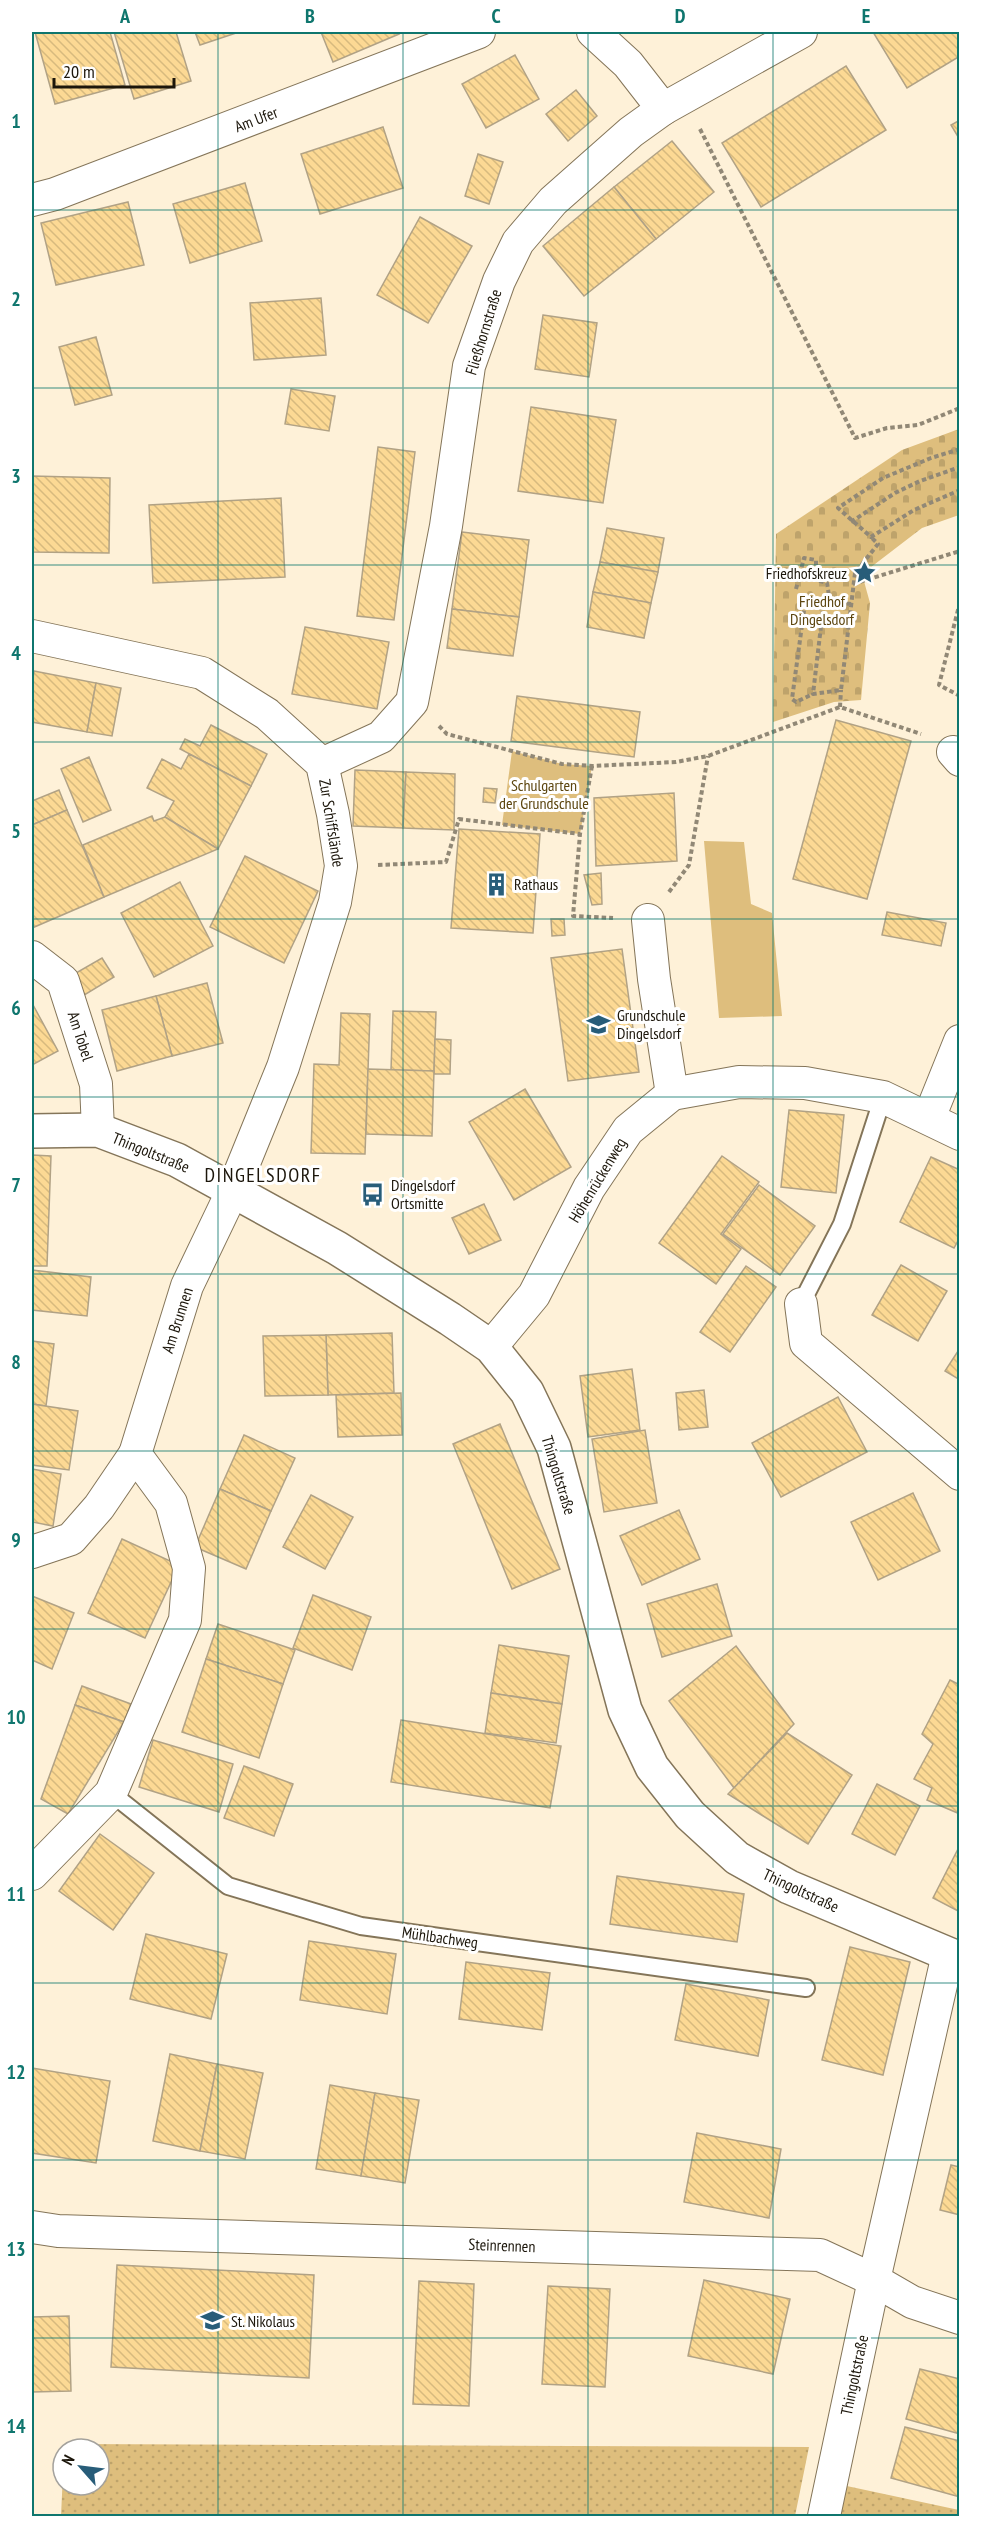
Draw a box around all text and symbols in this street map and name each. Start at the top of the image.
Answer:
text: A [119,3,131,29]
text: B [305,3,315,29]
text: C [491,3,501,29]
text: D [675,3,686,29]
text: E [862,3,870,29]
scale bar [54,51,174,89]
text: 20 m [63,60,95,83]
street label: Am Ufer [232,101,281,136]
text: 1 [11,108,21,134]
text: 2 [11,286,21,312]
street label: Fließhornstraße [460,287,506,377]
text: 3 [11,463,21,489]
place icon: Friedhofskreuz [852,560,878,586]
place label: Friedhofskreuz [766,563,847,583]
park label: Friedhof Dingelsdorf [790,591,855,629]
text: 4 [11,640,21,666]
park label: Schulgarten der Grundschule [499,775,589,813]
street label: Zur Schiffslände [315,778,349,868]
text: 5 [11,818,21,844]
building icon: Rathaus [483,871,509,897]
place label: Rathaus [514,874,558,894]
text: 6 [11,995,21,1021]
place label: Grundschule Dingelsdorf [617,1005,686,1043]
street label: Am Tobel [64,1009,98,1063]
school or university icon: Grundschule Dingelsdorf [586,1011,612,1037]
street label: Thingoltstraße [109,1127,193,1177]
street label: Höhenrückenweg [564,1134,630,1226]
district label: DINGELSDORF [204,1162,322,1188]
text: 7 [11,1172,21,1198]
place label: Dingelsdorf Ortsmitte [391,1175,456,1213]
bus stop icon: Dingelsdorf Ortsmitte [360,1181,386,1207]
street label: Am Brunnen [157,1285,197,1355]
text: 8 [11,1349,21,1375]
street label: Thingoltstraße [537,1433,581,1517]
text: 9 [11,1527,21,1553]
text: 10 [6,1704,26,1730]
street label: Thingoltstraße [760,1864,842,1916]
text: 11 [6,1881,26,1907]
street label: Mühlbachweg [401,1922,479,1952]
text: 12 [6,2059,26,2085]
street label: Steinrennen [468,2234,536,2256]
text: 13 [6,2236,26,2262]
school or university icon: St. Nikolaus [200,2308,226,2334]
place label: St. Nikolaus [231,2311,295,2331]
street label: Thingoltstraße [836,2333,872,2417]
text: 14 [6,2413,26,2439]
north arrow [51,2437,111,2497]
text: N [57,2451,79,2468]

